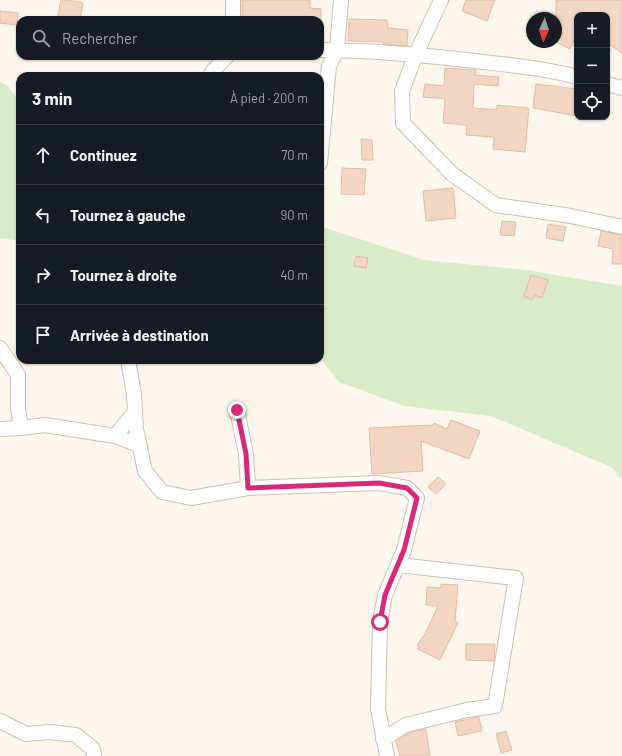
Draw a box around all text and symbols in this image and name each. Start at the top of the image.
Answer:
north arrow [526,12,562,48]
map controls [574,12,610,120]
button: + [574,12,610,48]
search box [16,16,324,60]
icon: search [30,27,52,49]
text: Rechercher [62,29,138,47]
button: − [574,48,610,84]
button: locate [574,84,610,120]
text: 3 min [32,88,72,108]
text: À pied · 200 m [230,90,308,106]
icon: ahead [32,144,54,166]
text: Continuez [70,146,137,164]
text: 70 m [281,147,308,163]
icon: left [32,204,54,226]
text: Tournez à gauche [70,206,186,224]
text: 90 m [281,207,308,223]
icon: right [32,264,54,286]
text: Tournez à droite [70,266,177,284]
text: 40 m [280,267,308,283]
icon: arrive [32,324,54,346]
text: Arrivée à destination [70,326,209,344]
route end [228,401,246,419]
route start [371,613,389,631]

